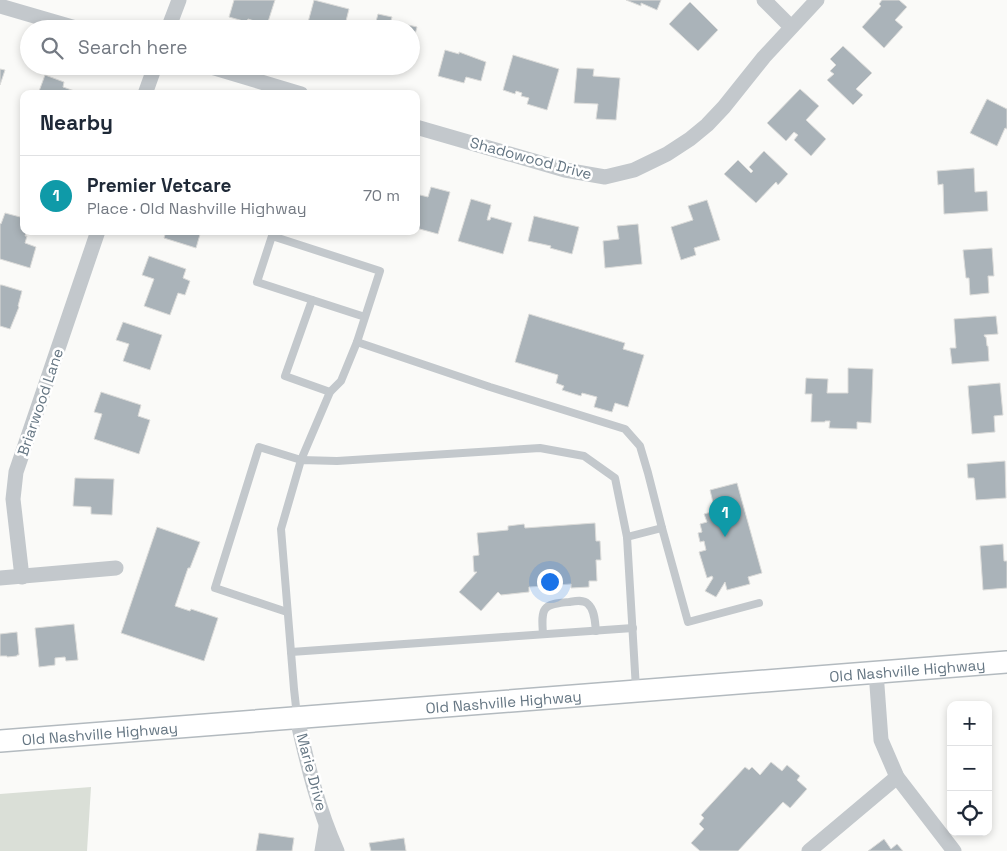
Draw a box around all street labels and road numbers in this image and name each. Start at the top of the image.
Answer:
street label: Shadowood Drive [468,133,594,183]
street label: Briarwood Lane [13,346,67,458]
street label: Old Nashville Highway [829,654,986,685]
street label: Old Nashville Highway [425,686,582,717]
street label: Old Nashville Highway [21,718,178,749]
street label: Marie Drive [293,731,332,813]

